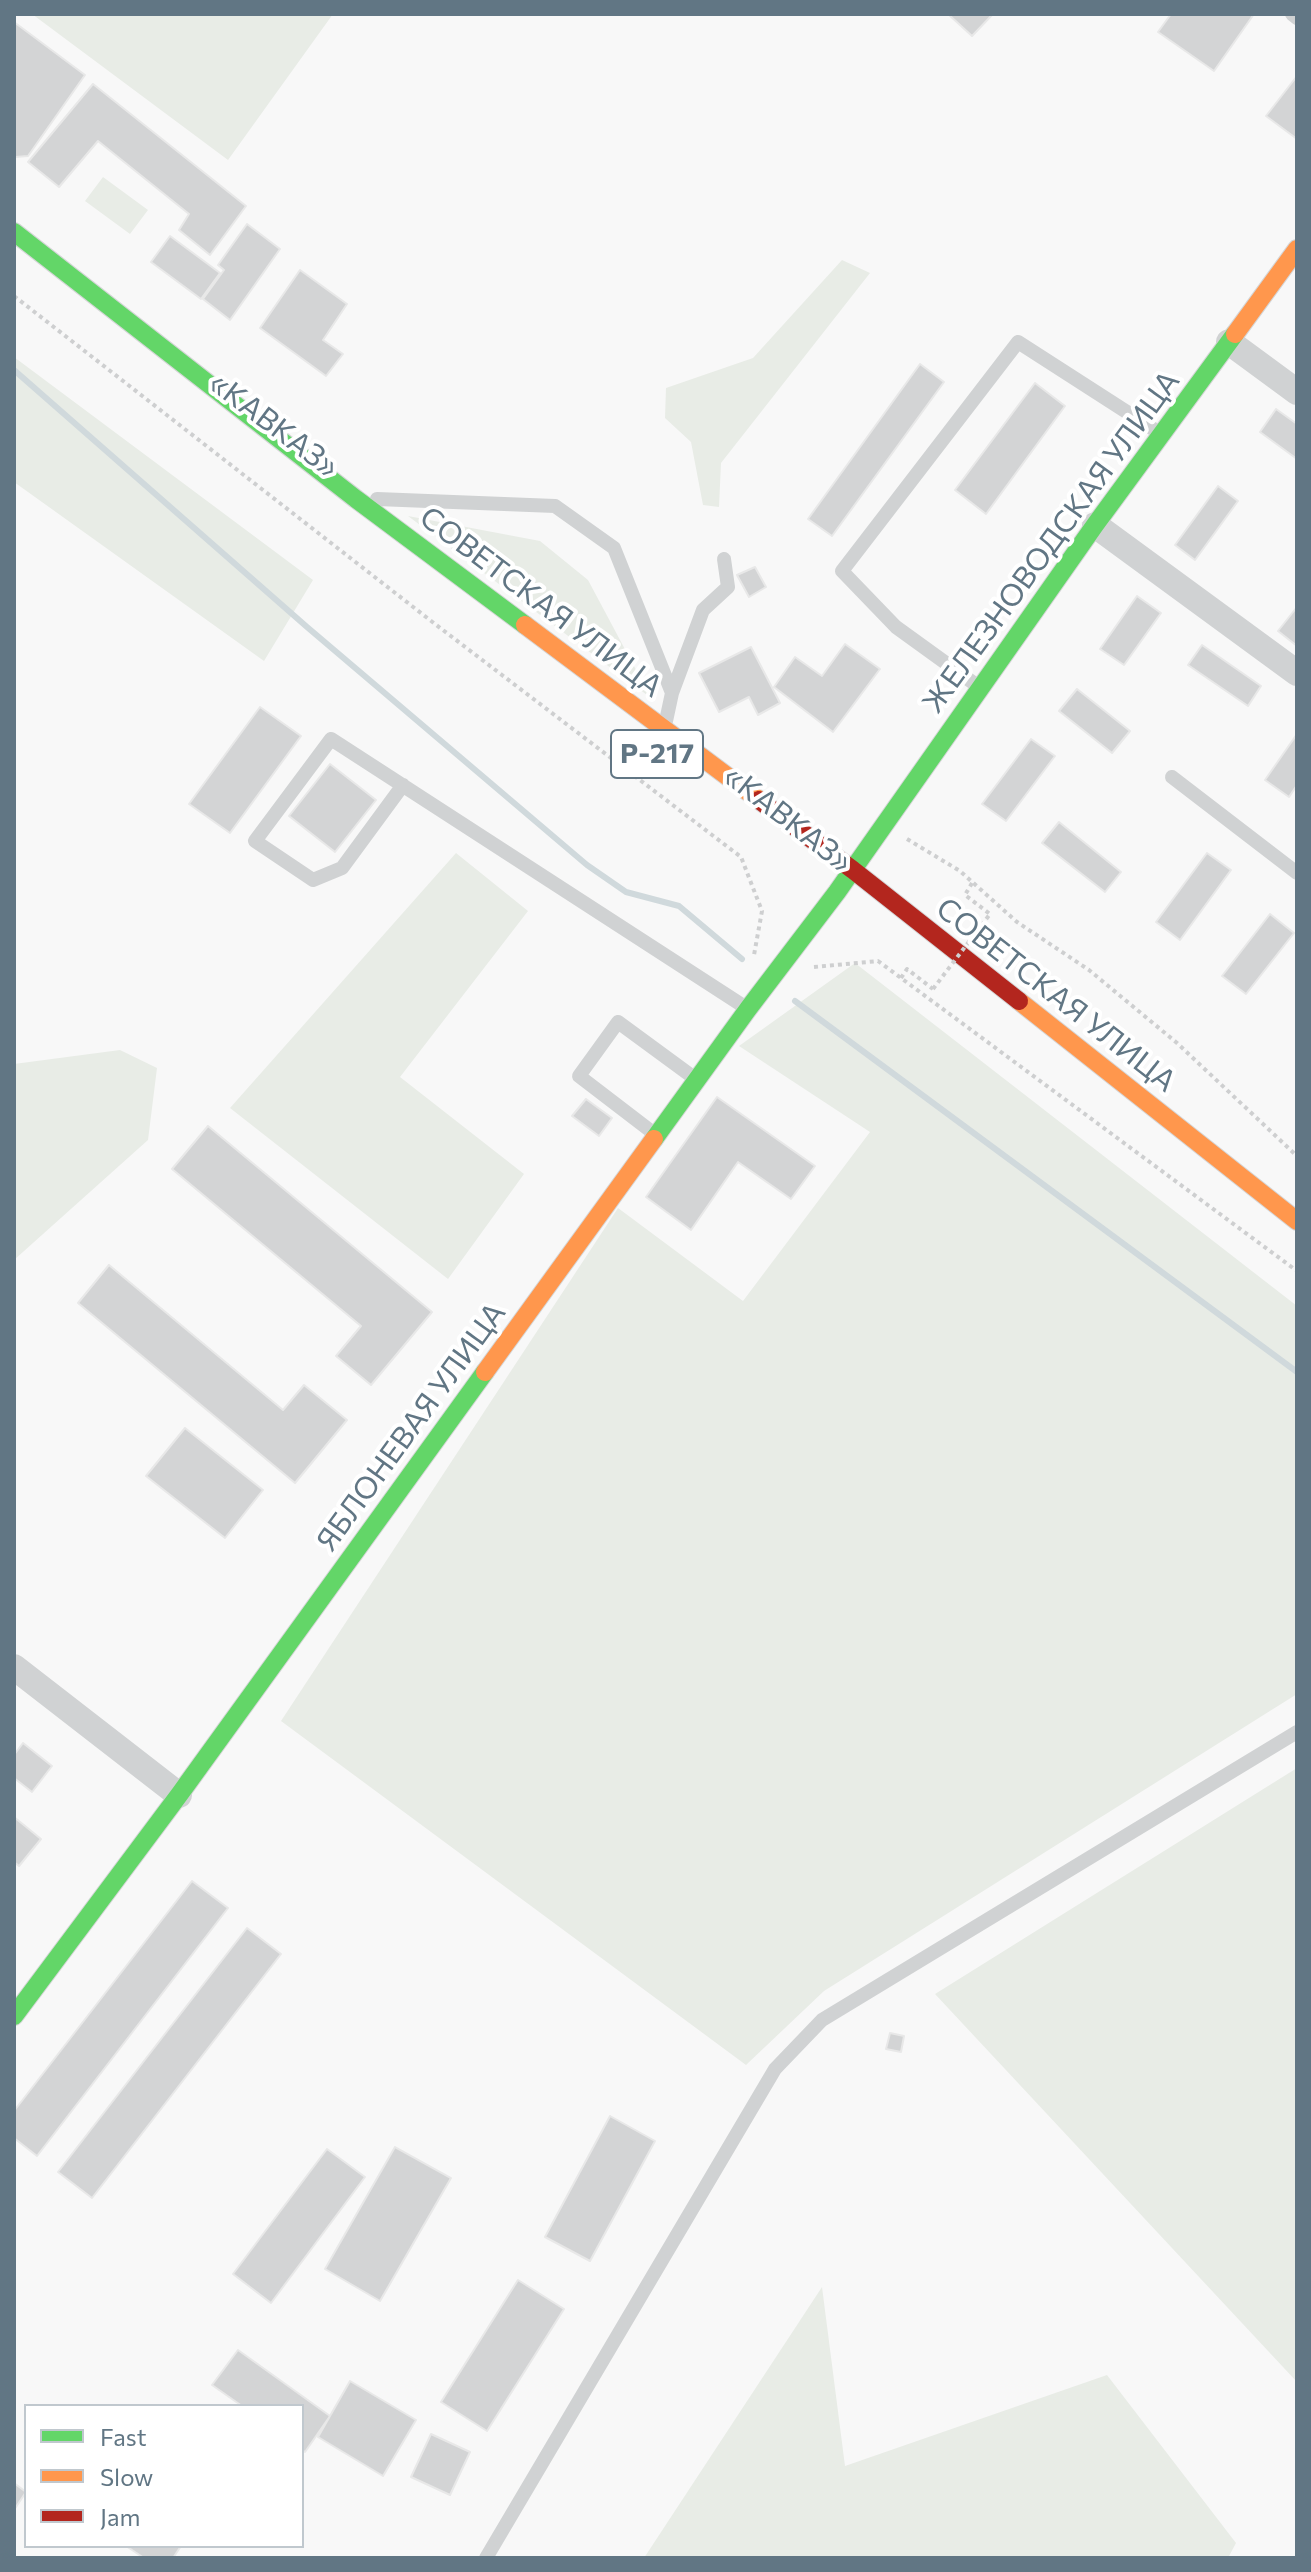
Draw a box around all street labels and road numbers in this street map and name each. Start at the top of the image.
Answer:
street label: ЖЕЛЕЗНОВОДСКАЯ УЛИЦА [915,364,1187,720]
street label: «КАВКАЗ» [202,365,346,485]
street label: СОВЕТСКАЯ УЛИЦА [413,499,669,705]
road number: Р-217 [611,730,703,778]
street label: «КАВКАЗ» [717,758,859,880]
street label: СОВЕТСКАЯ УЛИЦА [929,890,1183,1100]
street label: ЯБЛОНЕВАЯ УЛИЦА [309,1296,513,1558]

